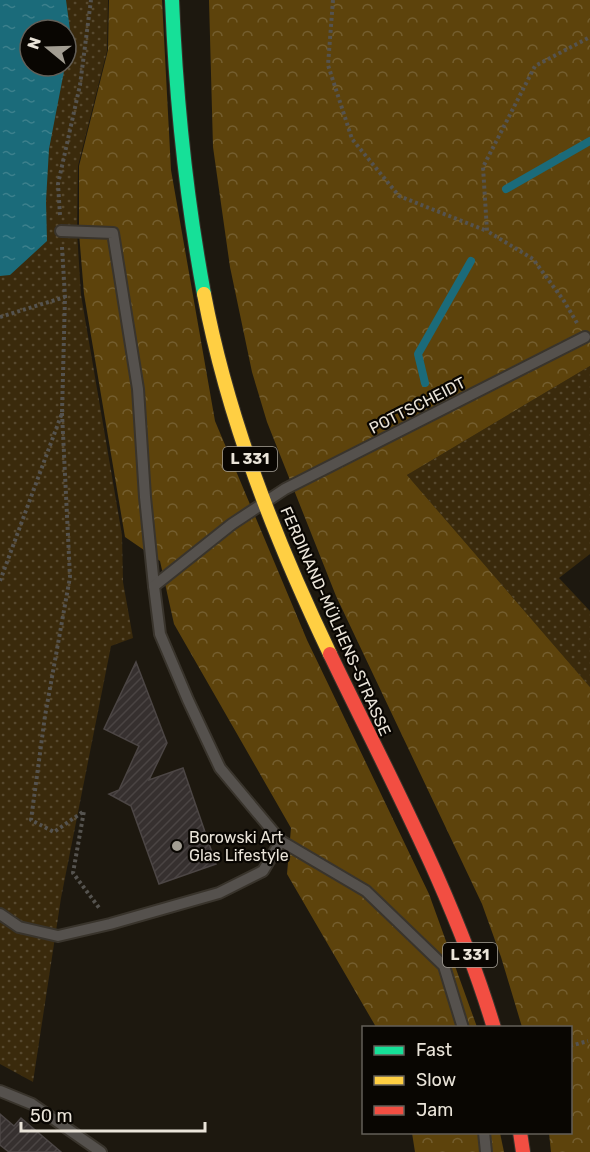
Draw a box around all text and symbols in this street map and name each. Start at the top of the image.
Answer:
north arrow [18,18,78,78]
text: N [23,35,45,52]
street label: POTTSCHEIDT [366,373,469,438]
road number: L 331 [223,447,277,471]
street label: FERDINAND-MÜLHENS-STRASSE [276,504,395,739]
place label: Borowski Art Glas Lifestyle [189,828,289,865]
marker: Borowski Art Glas Lifestyle [170,839,184,853]
road number: L 331 [443,943,497,967]
legend [362,1026,572,1134]
text: Fast [416,1039,452,1061]
text: Slow [416,1069,456,1091]
scale bar [21,1095,206,1133]
text: Jam [416,1099,453,1121]
text: 50 m [30,1105,73,1127]

